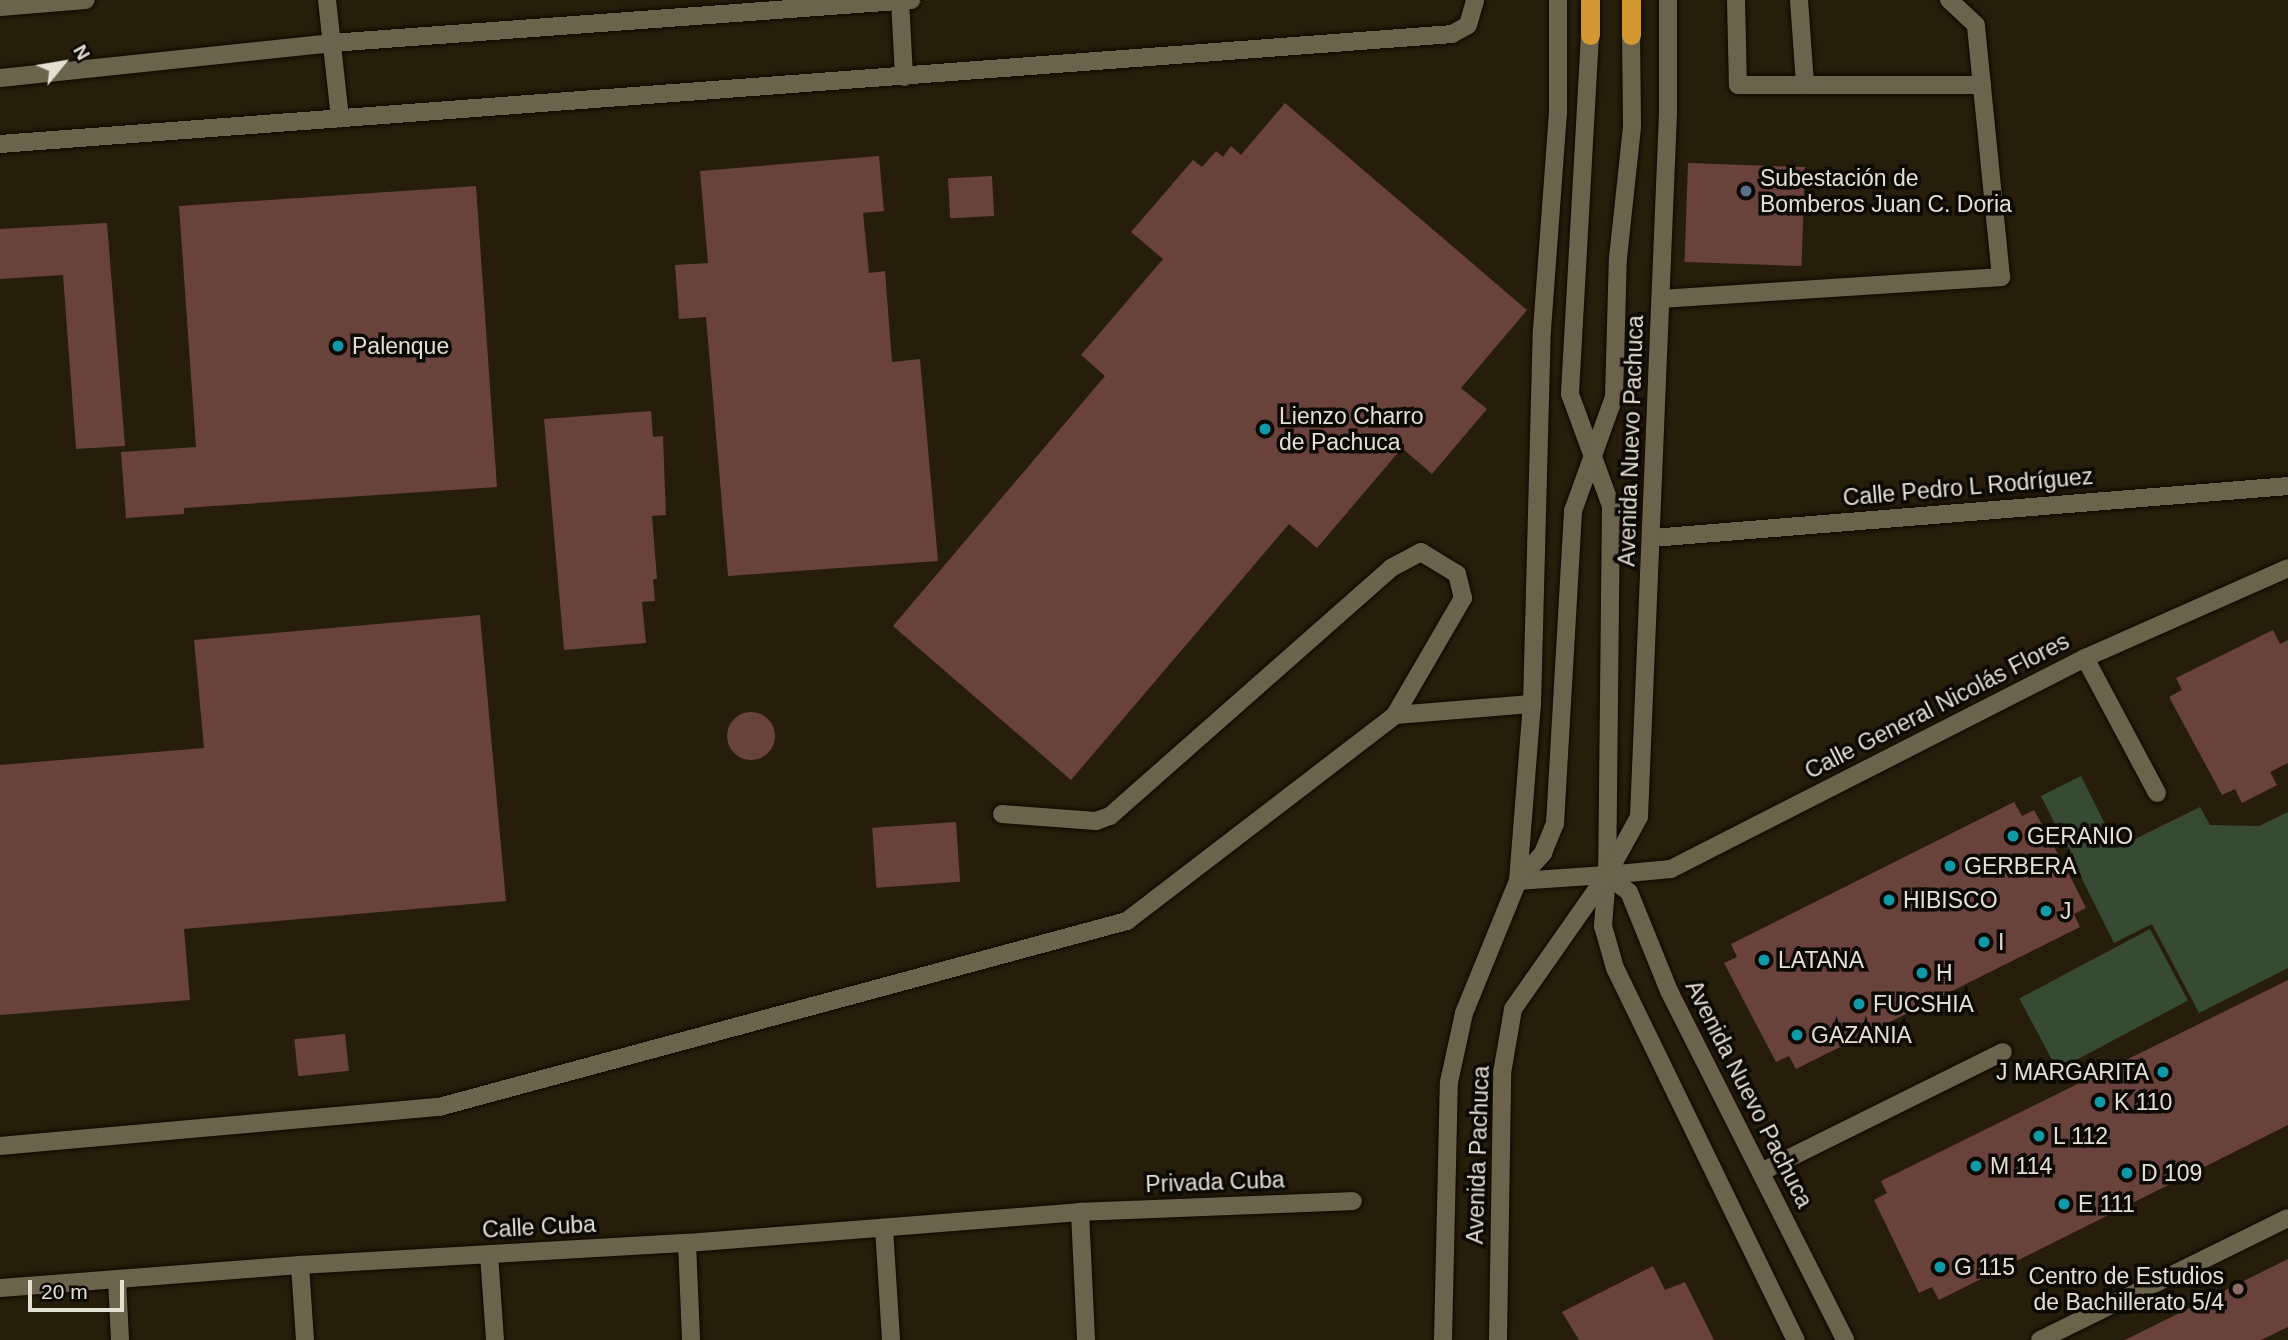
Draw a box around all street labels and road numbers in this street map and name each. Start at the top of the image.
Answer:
street label: Avenida Nuevo Pachuca [1613,315,1649,567]
street label: Calle Pedro L Rodríguez [1841,462,2095,512]
street label: Calle General Nicolás Flores [1800,627,2074,785]
street label: Avenida Nuevo Pachuca [1680,976,1818,1212]
street label: Avenida Pachuca [1461,1065,1495,1245]
street label: Privada Cuba [1145,1166,1285,1198]
street label: Calle Cuba [481,1210,597,1244]

